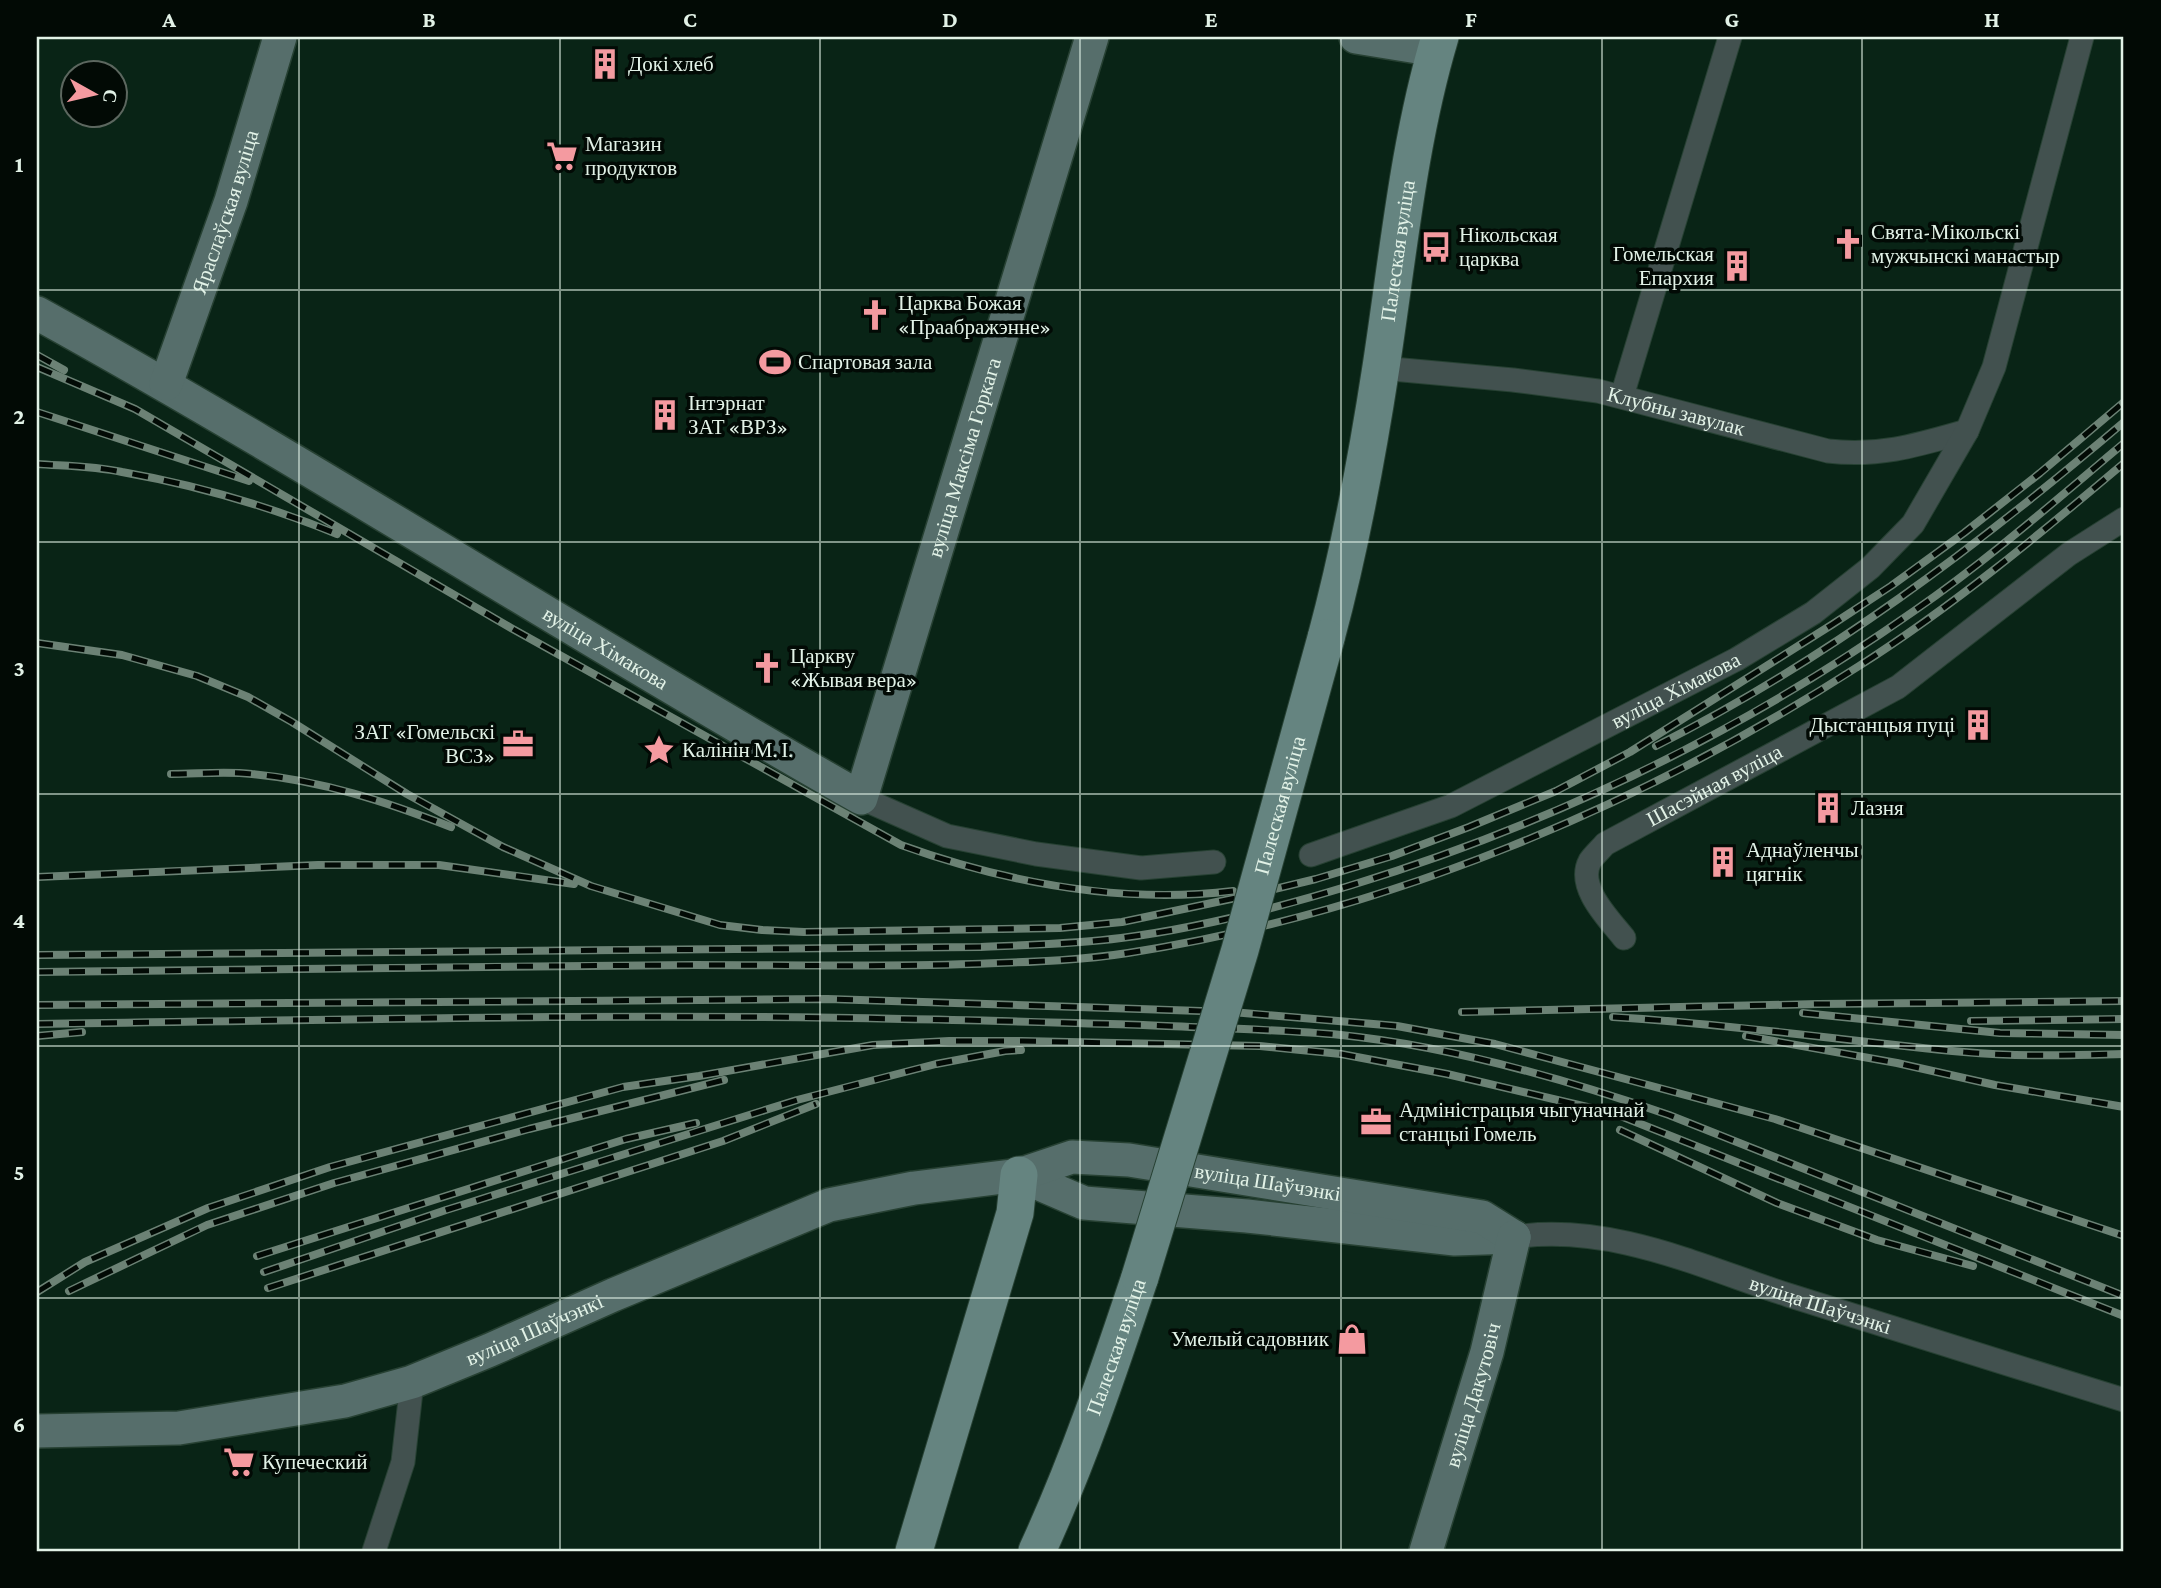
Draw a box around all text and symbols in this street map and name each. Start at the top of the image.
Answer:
text: A [161,6,176,32]
text: B [422,6,436,32]
text: C [683,6,697,32]
text: D [942,6,958,32]
text: E [1204,6,1218,32]
text: F [1465,6,1477,32]
text: G [1725,6,1740,32]
text: H [1984,6,2000,32]
building icon: Докі хлеб [588,47,622,81]
place label: Докі хлеб [628,52,714,76]
north arrow [60,60,130,130]
text: С [99,88,122,105]
street label: Яраслаўская вуліца [187,127,264,297]
place label: Магазин продуктов [585,132,677,180]
supermarket icon: Магазин продуктов [545,139,579,173]
text: 1 [15,151,24,177]
street label: Палеская вуліца [1376,178,1420,323]
place label: Свята-Мікольскі мужчынскі манастыр [1871,220,2060,268]
place label: Нікольская царква [1459,223,1558,271]
church icon: Свята-Мікольскі мужчынскі манастыр [1831,227,1865,261]
bus stop icon: Нікольская царква [1419,230,1453,264]
place label: Гомельская Епархия [1613,242,1714,290]
building icon: Гомельская Епархия [1720,249,1754,283]
place label: Царква Божая «Праабражэнне» [898,291,1051,339]
church icon: Царква Божая «Праабражэнне» [858,298,892,332]
sports icon: Спартовая зала [758,345,792,379]
place label: Спартовая зала [798,350,933,374]
street label: вуліца Максіма Горкага [923,354,1006,560]
street label: Клубны завулак [1605,382,1748,441]
place label: Інтэрнат ЗАТ «ВРЗ» [688,391,788,439]
building icon: Інтэрнат ЗАТ «ВРЗ» [648,398,682,432]
text: 2 [13,403,25,429]
street label: вуліца Хімакова [539,601,673,695]
place label: Царкву «Жывая вера» [790,644,917,692]
street label: вуліца Хімакова [1607,647,1745,734]
church icon: Царкву «Жывая вера» [750,651,784,685]
text: 3 [13,655,25,681]
building icon: Дыстанцыя пуці [1961,708,1995,742]
place label: Дыстанцыя пуці [1809,713,1955,737]
place label: ЗАТ «Гомельскі ВСЗ» [355,720,495,768]
office icon: ЗАТ «Гомельскі ВСЗ» [501,727,535,761]
place icon: Калінін М. І. [642,733,676,767]
street label: Палеская вуліца [1249,733,1311,877]
place label: Калінін М. І. [682,738,793,762]
street label: Шасэйная вуліца [1643,739,1787,831]
building icon: Лазня [1811,791,1845,825]
place label: Лазня [1851,796,1904,820]
place label: Аднаўленчы цягнік [1746,838,1859,886]
building icon: Аднаўленчы цягнік [1706,845,1740,879]
text: 4 [13,907,25,933]
place label: Адміністрацыя чыгуначнай станцыі Гомель [1399,1098,1644,1146]
office icon: Адміністрацыя чыгуначнай станцыі Гомель [1359,1105,1393,1139]
text: 5 [13,1159,25,1185]
street label: вуліца Шаўчэнкі [1193,1159,1343,1206]
street label: вуліца Шаўчэнкі [1746,1271,1895,1339]
street label: Палеская вуліца [1081,1275,1151,1418]
street label: вуліца Шаўчэнкі [462,1289,607,1371]
street label: вуліца Дакутовіч [1440,1320,1506,1470]
shop icon: Умелый садовник [1335,1322,1369,1356]
place label: Умелый садовник [1171,1327,1330,1351]
text: 6 [13,1411,25,1437]
supermarket icon: Купеческий [222,1445,256,1479]
place label: Купеческий [262,1450,367,1474]

